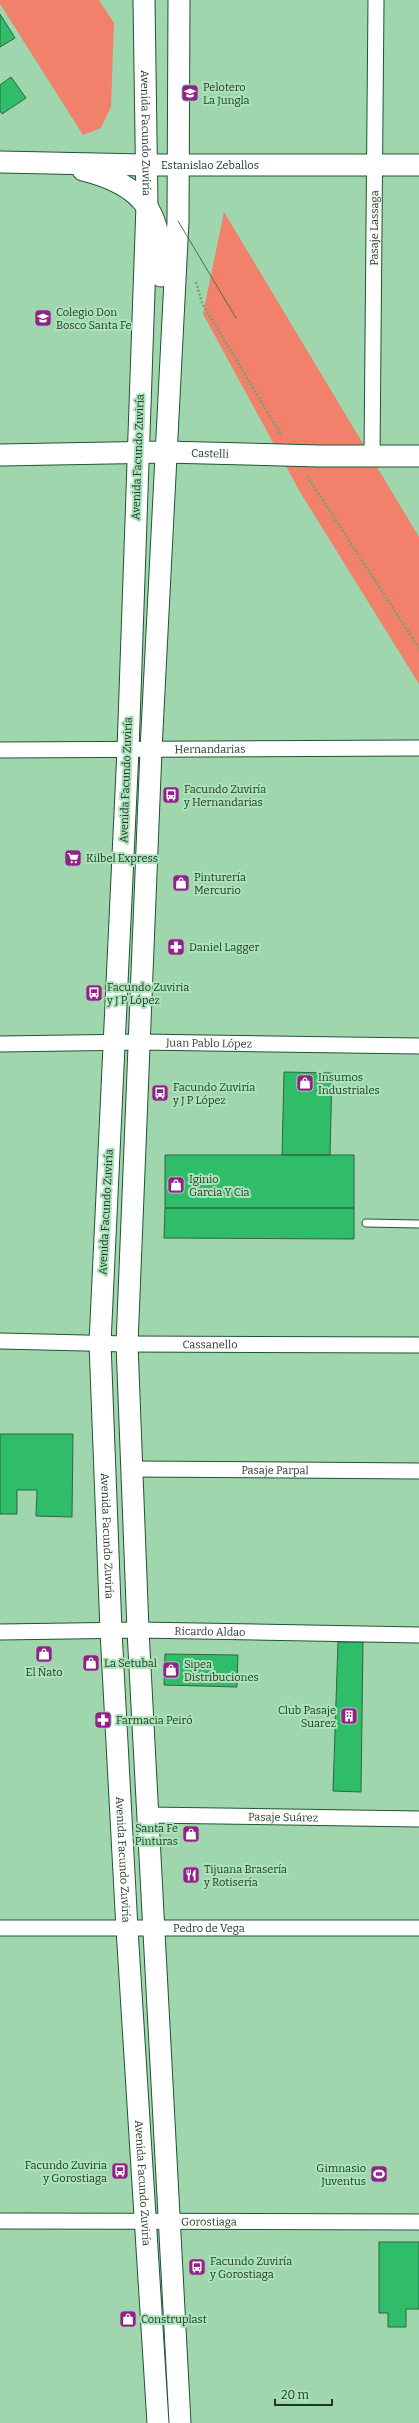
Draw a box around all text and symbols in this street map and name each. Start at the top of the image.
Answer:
street label: Avenida Facundo Zuviría [139,70,153,196]
place label: Pelotero La Jungla [203,81,249,107]
school or university icon: Pelotero La Jungla [180,83,200,103]
street label: Estanislao Zeballos [161,159,259,172]
street label: Pasaje Lassaga [367,190,381,266]
place label: Colegio Don Bosco Santa Fe [56,306,132,332]
school or university icon: Colegio Don Bosco Santa Fe [33,308,53,328]
street label: Avenida Facundo Zuviría [129,394,147,520]
street label: Castelli [191,446,230,460]
street label: Avenida Facundo Zuviría [117,717,135,843]
street label: Hernandarias [175,742,245,756]
place label: Facundo Zuviría y Hernandarias [183,783,266,809]
bus stop icon: Facundo Zuviría y Hernandarias [161,785,181,805]
supermarket icon: Kilbel Express [63,848,83,868]
place label: Kilbel Express [86,852,158,865]
place label: Pinturería Mercurio [194,871,246,897]
shop icon: Pinturería Mercurio [171,873,191,893]
pharmacy icon: Daniel Lagger [166,937,186,957]
place label: Daniel Lagger [189,941,259,954]
place label: Facundo Zuviria y J P López [106,981,189,1007]
bus stop icon: Facundo Zuviria y J P López [84,983,104,1003]
street label: Juan Pablo López [165,1036,252,1050]
place label: Insumos Industriales [318,1071,380,1097]
shop icon: Insumos Industriales [295,1073,315,1093]
place label: Facundo Zuviría y J P López [172,1081,255,1107]
bus stop icon: Facundo Zuviría y J P López [150,1083,170,1103]
street label: Avenida Facundo Zuviría [96,1149,116,1275]
place label: Iginio Garcia Y Cia [189,1173,250,1199]
shop icon: Iginio Garcia Y Cia [166,1175,186,1195]
street label: Cassanello [182,1338,238,1351]
street label: Pasaje Parpal [241,1463,309,1477]
street label: Avenida Facundo Zuviría [98,1473,116,1599]
street label: Ricardo Aldao [174,1624,246,1638]
shop icon: El Ñato [34,1644,54,1664]
shop icon: La Setubal [81,1653,101,1673]
place label: La Setubal [104,1657,157,1670]
place label: Sipea Distribuciones [184,1658,259,1684]
shop icon: Sipea Distribuciones [161,1660,181,1680]
place label: El Ñato [26,1666,62,1679]
place label: Club Pasaje Suarez [278,1704,336,1730]
building icon: Club Pasaje Suarez [339,1706,359,1726]
pharmacy icon: Farmacia Peiró [93,1710,113,1730]
place label: Farmacia Peiró [116,1714,193,1727]
street label: Avenida Facundo Zuviría [113,1796,133,1923]
street label: Pasaje Suárez [248,1810,318,1824]
place label: Santa Fe Pinturas [135,1822,178,1848]
shop icon: Santa Fe Pinturas [181,1824,201,1844]
place label: Tijuana Brasería y Rotisería [203,1863,287,1889]
restaurant icon: Tijuana Brasería y Rotisería [181,1865,201,1885]
street label: Pedro de Vega [173,1922,245,1935]
street label: Avenida Facundo Zuviría [132,2119,153,2246]
place label: Facundo Zuviria y Gorostiaga [25,2159,107,2185]
bus stop icon: Facundo Zuviria y Gorostiaga [110,2161,130,2181]
place label: Gimnasio Juventus [316,2162,366,2188]
sports icon: Gimnasio Juventus [369,2164,389,2184]
street label: Gorostiaga [181,2215,237,2228]
place label: Facundo Zuviría y Gorostiaga [209,2255,292,2281]
bus stop icon: Facundo Zuviría y Gorostiaga [187,2257,207,2277]
shop icon: Construplast [118,2309,138,2329]
place label: Construplast [141,2313,207,2326]
scale bar [275,2381,332,2407]
text: 20 m [281,2388,310,2402]

